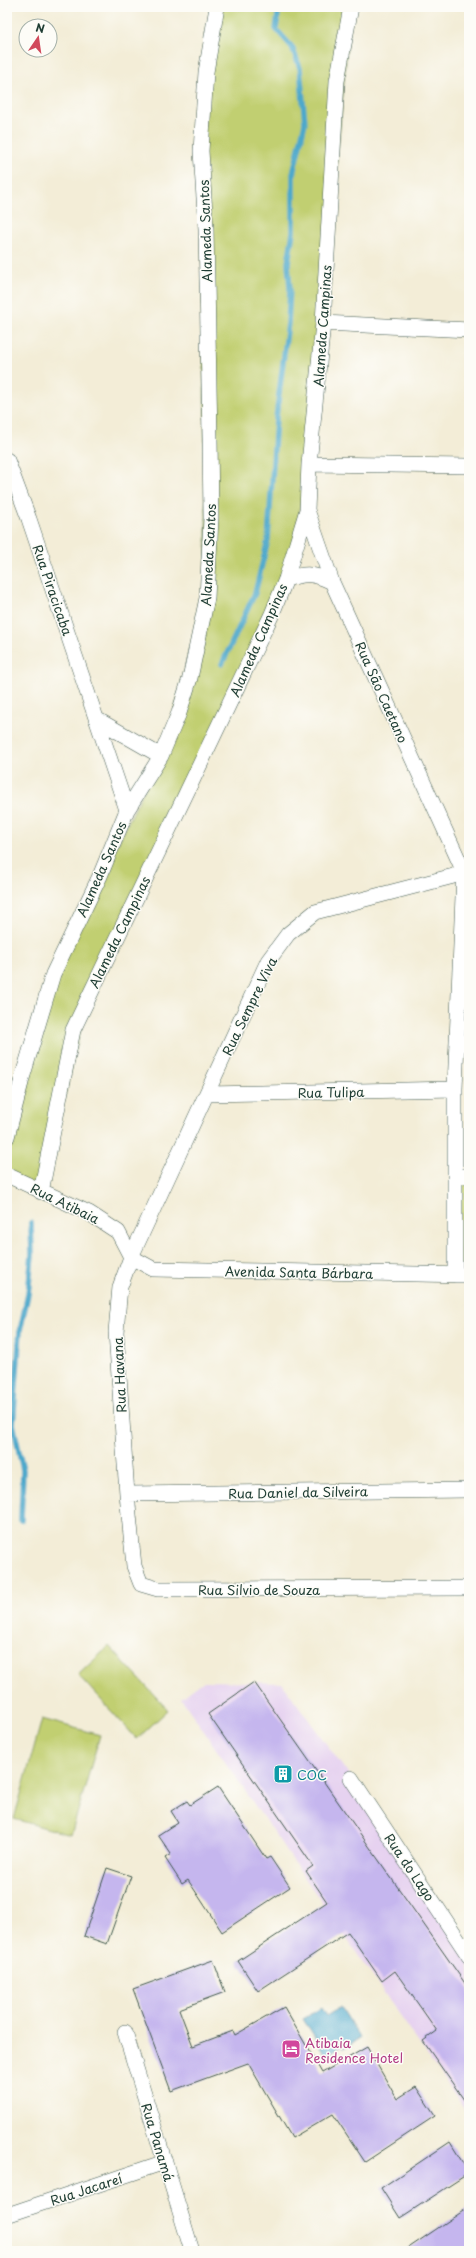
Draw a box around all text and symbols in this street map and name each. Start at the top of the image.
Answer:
north arrow [18,18,58,58]
text: N [34,19,47,37]
street label: Alameda Santos [194,179,216,283]
street label: Alameda Campinas [308,264,336,388]
street label: Alameda Santos [196,503,220,607]
street label: Rua Piracicaba [29,542,78,639]
street label: Alameda Campinas [224,580,292,700]
street label: Rua São Caetano [351,638,413,746]
street label: Alameda Santos [71,818,131,920]
street label: Alameda Campinas [84,873,154,991]
street label: Rua Sempre Viva [217,953,281,1058]
street label: Rua Tulipa [297,1082,365,1102]
street label: Rua Atibaia [27,1178,103,1228]
street label: Avenida Santa Bárbara [225,1261,374,1283]
street label: Rua Havana [108,1336,130,1413]
street label: Rua Daniel da Silveira [228,1481,369,1503]
street label: Rua Silvio de Souza [198,1580,321,1599]
building icon: COC [272,1763,294,1785]
place label: COC [297,1765,327,1784]
street label: Rua do Lago [380,1829,440,1905]
place label: Atibaia Residence Hotel [305,2033,403,2067]
hotel icon: Atibaia Residence Hotel [280,2038,302,2060]
street label: Rua Panamá [137,2101,179,2184]
street label: Rua Jacareí [48,2168,125,2210]

